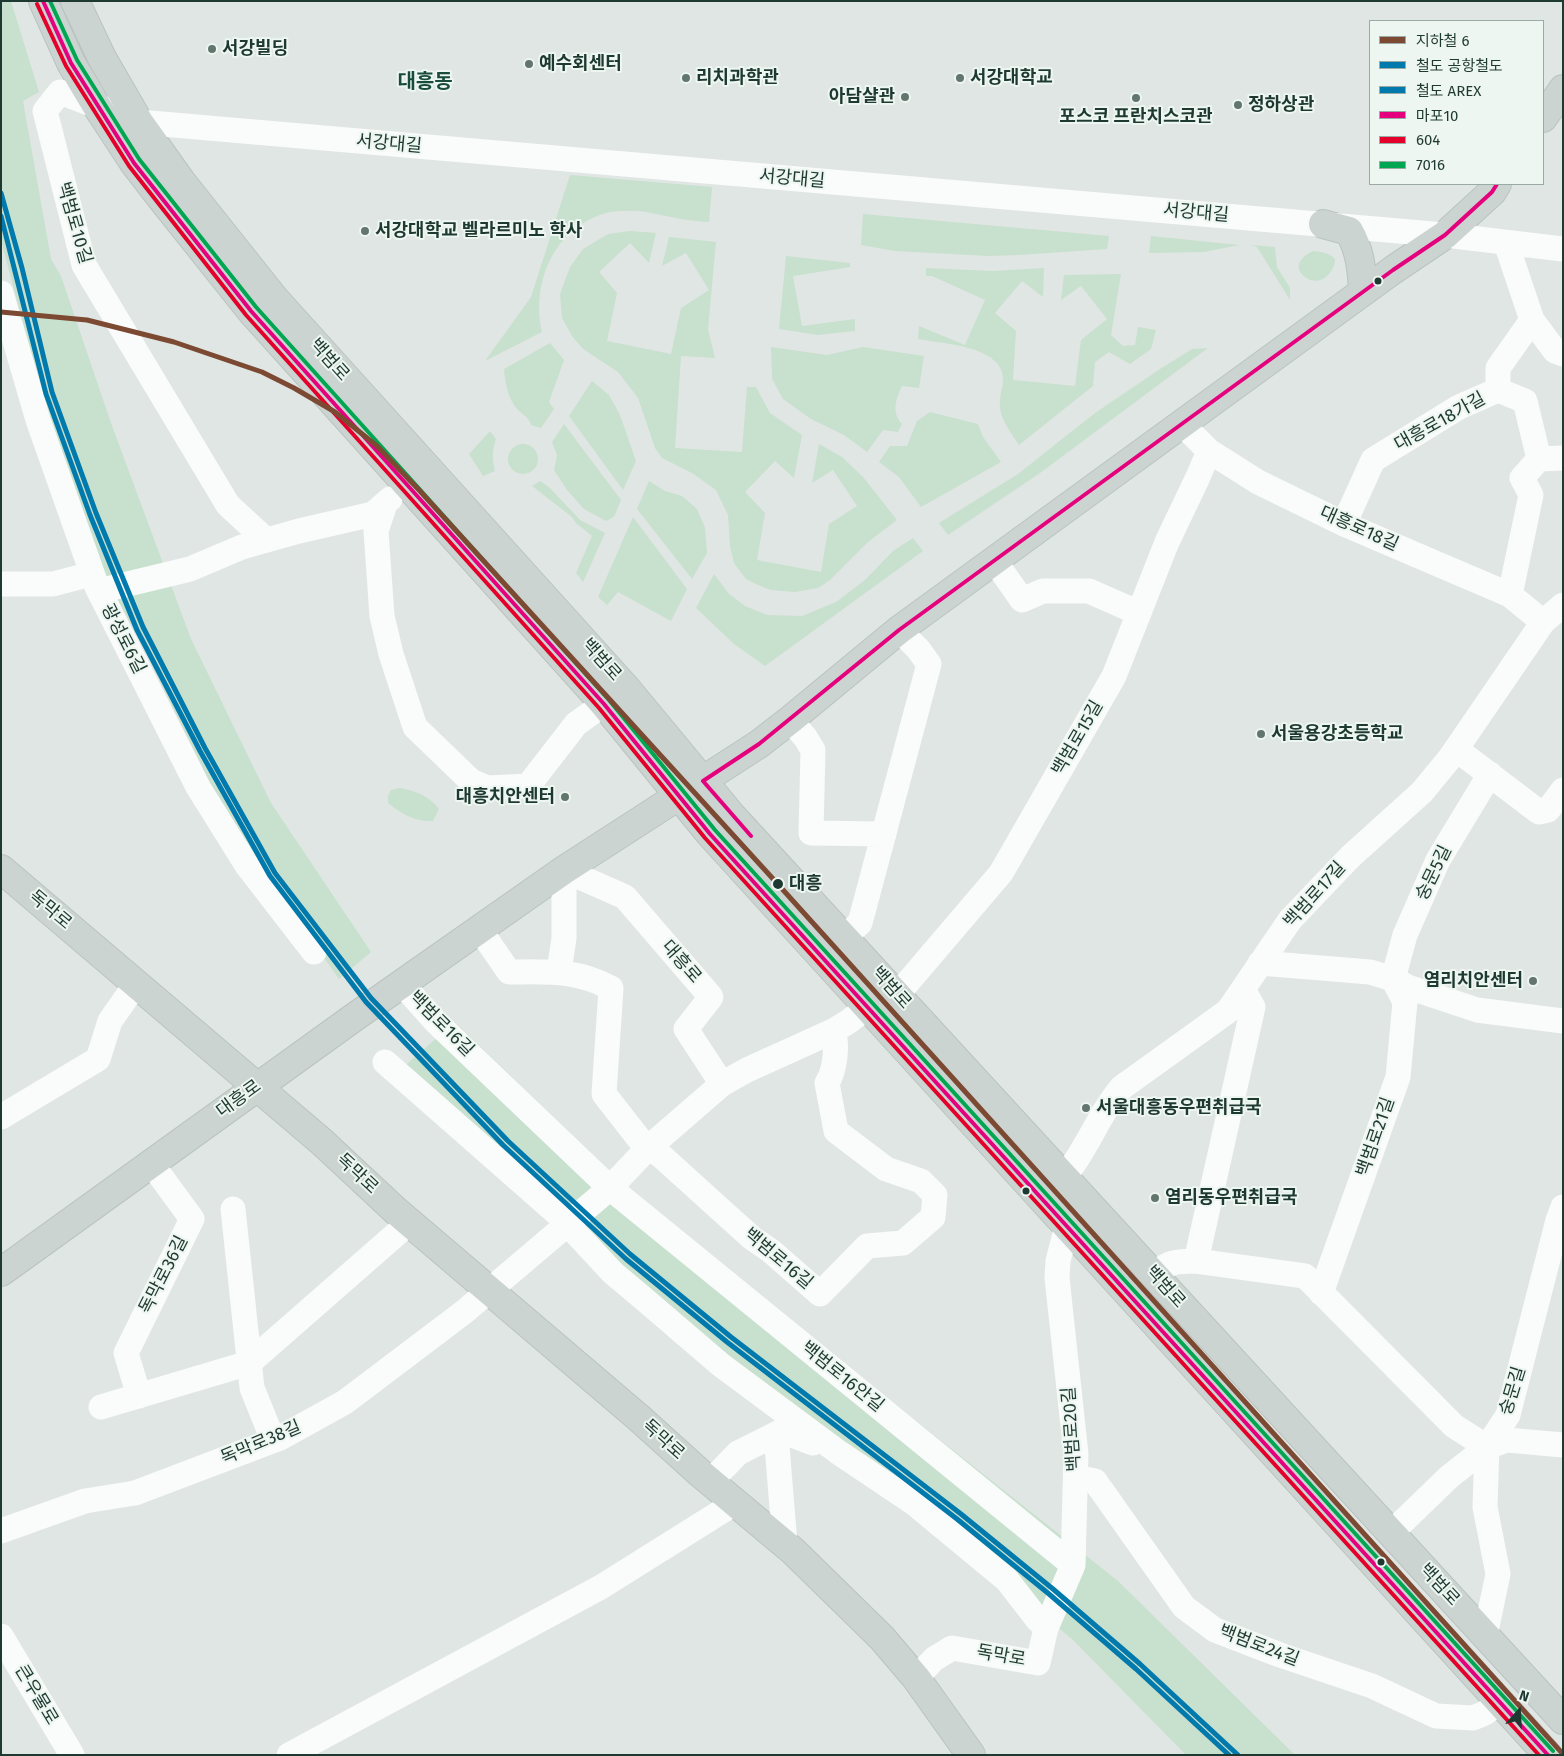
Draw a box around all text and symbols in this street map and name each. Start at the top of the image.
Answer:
legend [1369,20,1544,185]
text: 지하철 6 [1416,32,1469,50]
place label: 서강빌딩 [222,38,288,60]
marker: 서강빌딩 [206,43,218,55]
place label: 예수회센터 [539,53,622,75]
text: 철도 공항철도 [1416,57,1503,75]
marker: 예수회센터 [523,58,535,70]
place label: 리치과학관 [696,67,779,89]
place label: 서강대학교 [970,67,1053,89]
district label: 대흥동 [397,70,453,94]
marker: 리치과학관 [680,72,692,84]
marker: 서강대학교 [954,72,966,84]
text: 철도 AREX [1416,82,1481,100]
place label: 아담샬관 [829,86,895,108]
marker: 아담샬관 [899,91,911,103]
marker: 포스코 프란치스코관 [1130,92,1142,104]
place label: 정하상관 [1248,94,1314,116]
marker: 정하상관 [1232,99,1244,111]
place label: 포스코 프란치스코관 [1059,106,1213,128]
text: 마포10 [1416,107,1458,125]
street label: 서강대길 [355,130,423,158]
text: 604 [1416,131,1440,149]
text: 7016 [1416,156,1445,174]
street label: 서강대길 [758,165,826,193]
street label: 백범로10길 [52,180,96,266]
street label: 서강대길 [1162,199,1230,227]
place label: 서강대학교 벨라르미노 학사 [375,220,582,242]
marker: 서강대학교 벨라르미노 학사 [359,225,371,237]
unlabelled marker [1373,276,1383,286]
street label: 백범로 [304,334,354,386]
street label: 대흥로18가길 [1391,388,1489,456]
street label: 대흥로18길 [1316,502,1402,556]
street label: 광성로6길 [96,600,150,678]
street label: 백범로 [576,634,626,686]
street label: 백범로15길 [1048,697,1108,779]
place label: 서울용강초등학교 [1271,723,1403,745]
marker: 서울용강초등학교 [1255,728,1267,740]
place label: 대흥치안센터 [456,786,555,808]
marker: 대흥치안센터 [559,791,571,803]
street label: 숭문5길 [1411,842,1457,904]
street label: 백범로17길 [1280,857,1350,933]
place label: 대흥 [789,873,822,895]
marker: 대흥 [771,877,785,891]
street label: 독막로 [24,886,76,934]
street label: 대흥로 [657,936,705,988]
street label: 백범로 [866,962,916,1014]
place label: 염리치안센터 [1424,970,1523,992]
marker: 염리치안센터 [1527,975,1539,987]
street label: 백범로16길 [404,987,478,1061]
street label: 대흥로 [213,1076,265,1122]
street label: 백범로21길 [1352,1094,1400,1180]
place label: 서울대흥동우편취급국 [1096,1097,1262,1119]
marker: 서울대흥동우편취급국 [1080,1102,1092,1114]
street label: 독막로 [331,1149,383,1199]
unlabelled marker [1021,1186,1031,1196]
place label: 염리동우편취급국 [1165,1187,1297,1209]
marker: 염리동우편취급국 [1149,1192,1161,1204]
street label: 백범로16길 [739,1224,817,1294]
street label: 독막로36길 [135,1232,193,1318]
street label: 백범로 [1140,1261,1190,1313]
street label: 백범로16안길 [796,1337,888,1417]
street label: 숭문길 [1495,1364,1531,1418]
street label: 백범로20길 [1058,1386,1086,1472]
street label: 독막로 [637,1415,689,1465]
street label: 독막로38길 [218,1416,304,1470]
unlabelled marker [1376,1557,1386,1567]
street label: 백범로 [1414,1559,1464,1611]
street label: 백범로24길 [1216,1621,1302,1671]
street label: 독막로 [975,1641,1027,1671]
street label: 큰우물로 [10,1661,62,1729]
north arrow [1494,1686,1544,1736]
text: N [1517,1687,1531,1706]

